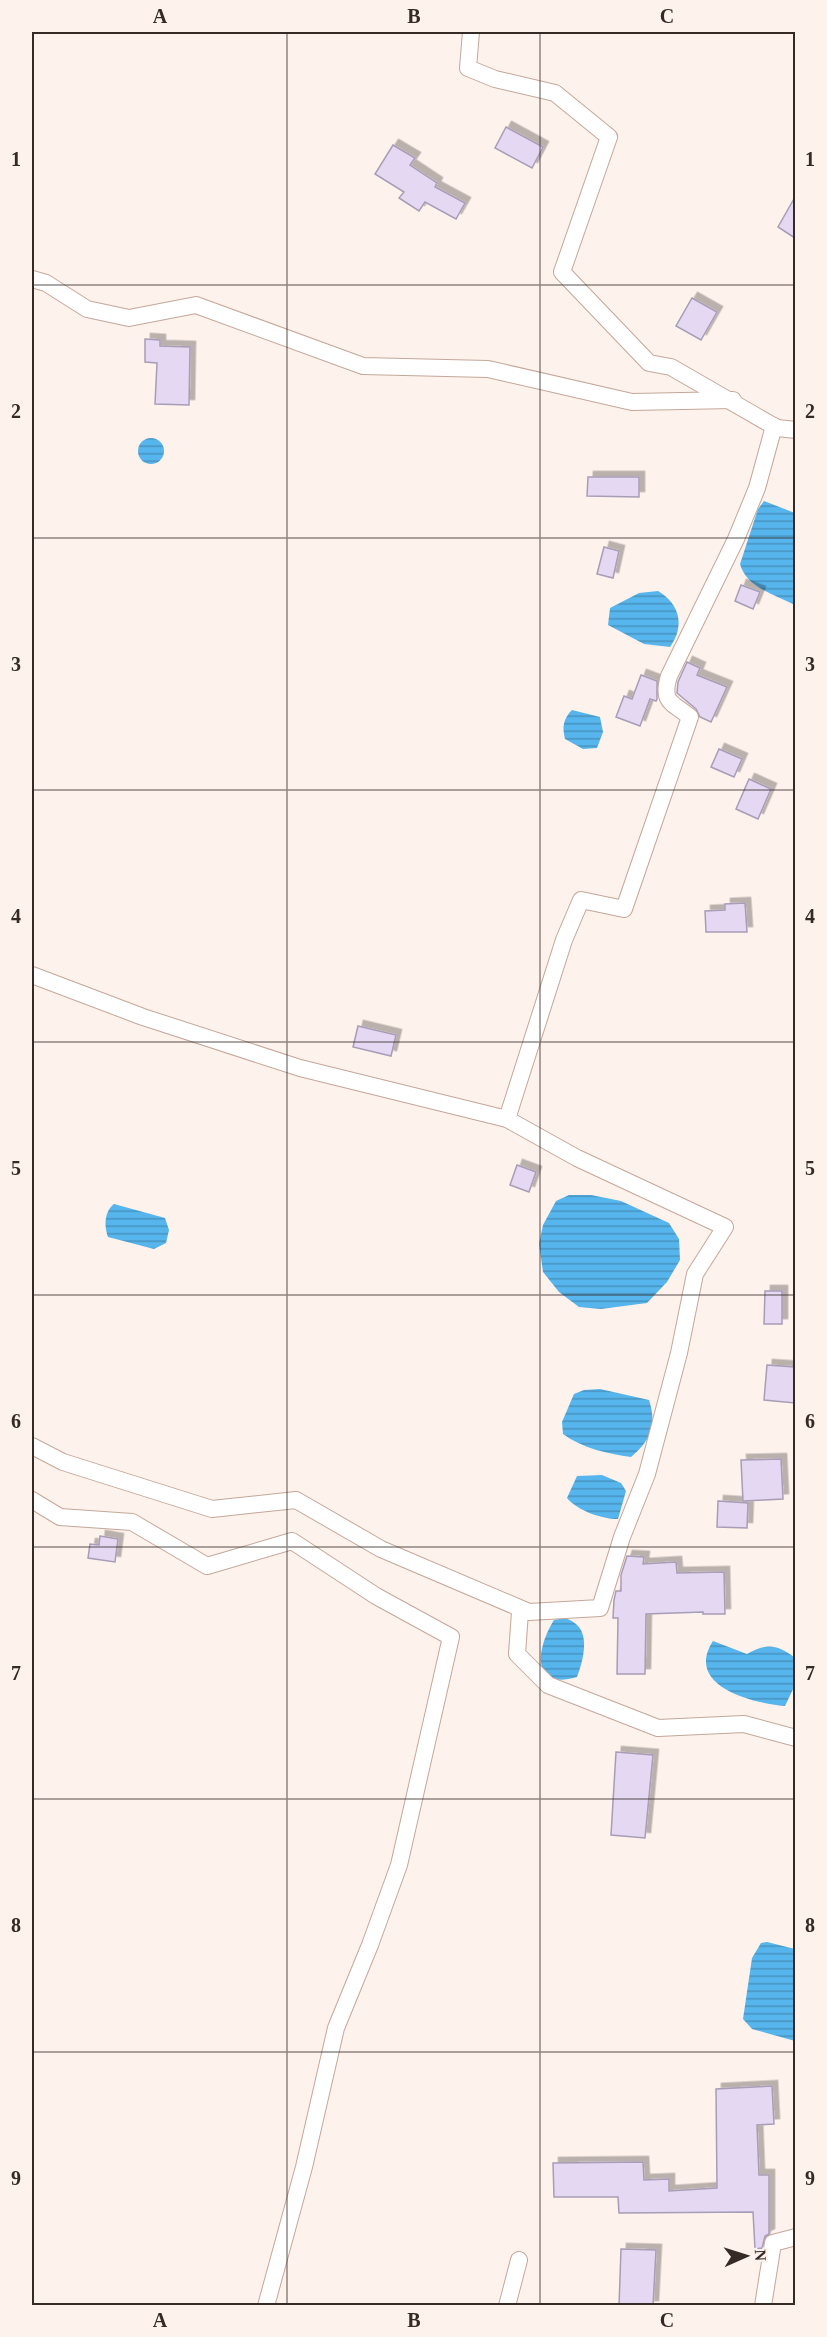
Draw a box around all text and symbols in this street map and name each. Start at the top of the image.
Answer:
text: A [153,5,168,27]
text: B [407,5,421,27]
text: C [660,5,674,27]
text: 1 [11,148,21,170]
text: 1 [805,148,815,170]
text: 2 [11,400,21,422]
text: 2 [805,400,815,422]
text: 3 [11,653,21,675]
text: 3 [805,653,815,675]
text: 4 [11,905,21,927]
text: 4 [805,905,815,927]
text: 5 [11,1157,21,1179]
text: 5 [805,1157,815,1179]
text: 6 [11,1410,21,1432]
text: 6 [805,1410,815,1432]
text: 7 [11,1662,21,1684]
text: 7 [805,1662,815,1684]
text: 8 [11,1914,21,1936]
text: 8 [805,1914,815,1936]
text: 9 [11,2167,21,2189]
text: 9 [805,2167,815,2189]
north arrow [716,2226,776,2286]
text: N [752,2249,769,2262]
text: A [153,2309,168,2331]
text: B [407,2309,421,2331]
text: C [660,2309,674,2331]

